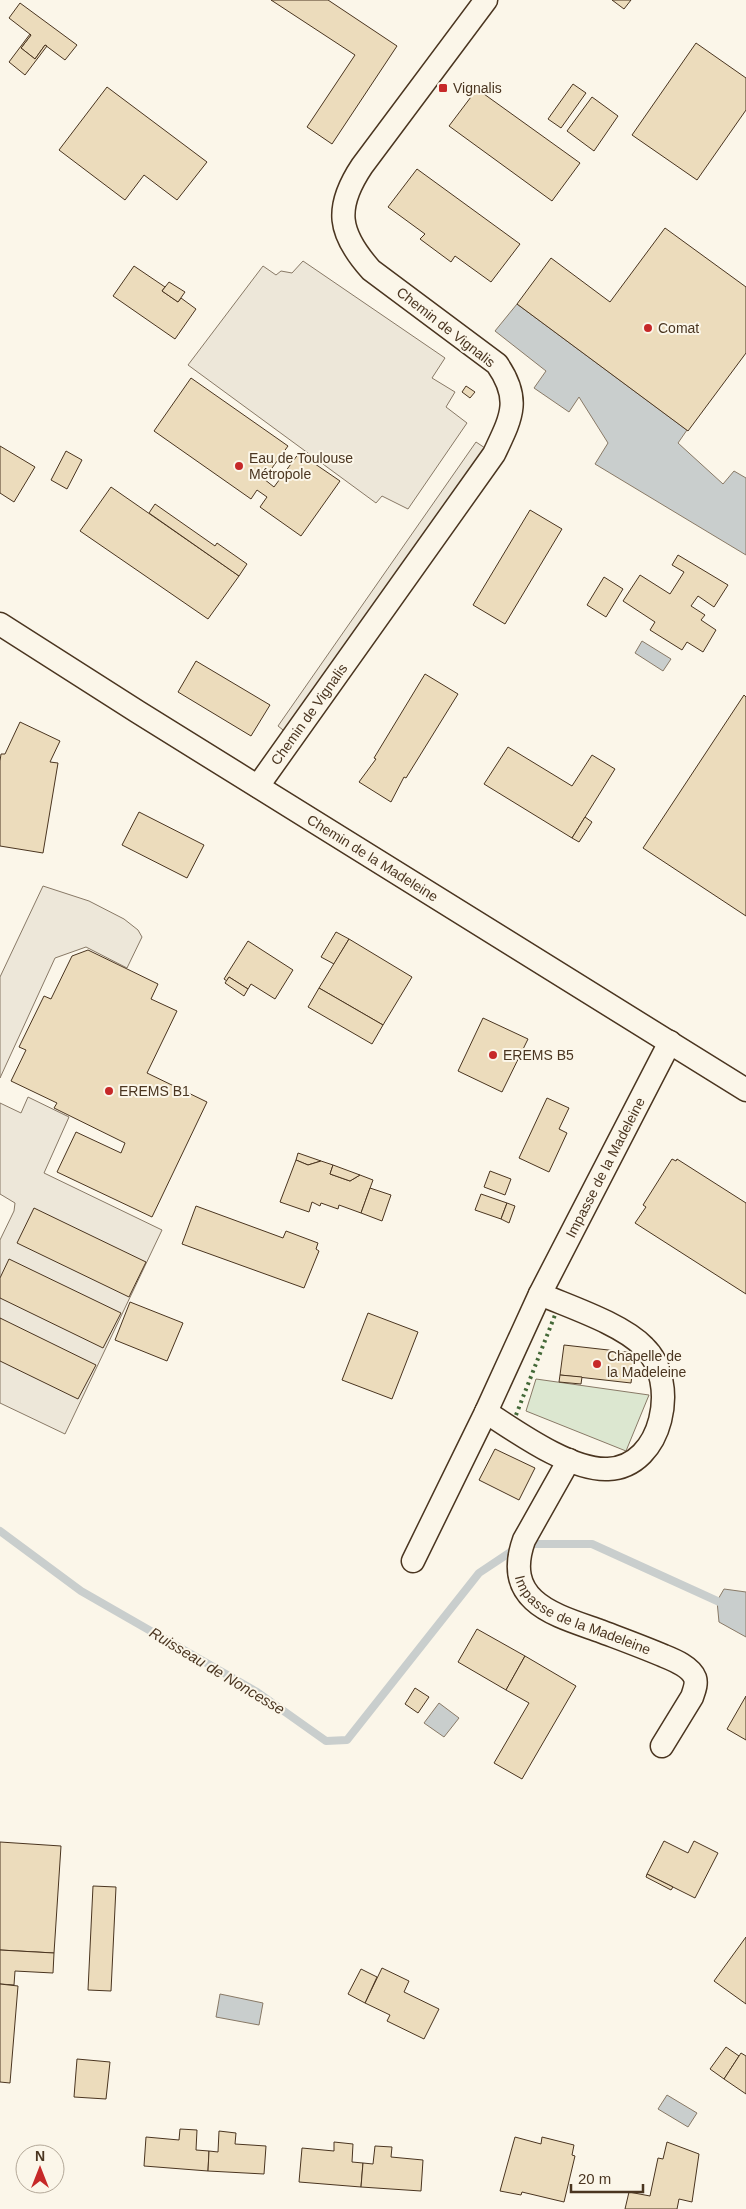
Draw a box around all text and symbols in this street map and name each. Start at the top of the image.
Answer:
place label: Vignalis [453,80,502,96]
marker: Vignalis [437,82,449,94]
street label: Chemin de Vignalis [394,284,498,370]
place label: Comat [658,320,699,336]
marker: Comat [642,322,654,334]
place label: Eau de Toulouse Métropole [249,450,353,482]
marker: Eau de Toulouse Métropole [233,460,245,472]
street label: Chemin de Vignalis [268,661,350,768]
street label: Chemin de la Madeleine [304,811,441,905]
place label: EREMS B5 [503,1047,574,1063]
marker: EREMS B5 [487,1049,499,1061]
place label: EREMS B1 [119,1083,190,1099]
marker: EREMS B1 [103,1085,115,1097]
street label: Impasse de la Madeleine [562,1094,648,1240]
place label: Chapelle de la Madeleine [607,1348,687,1380]
marker: Chapelle de la Madeleine [591,1358,603,1370]
street label: Impasse de la Madeleine [512,1574,653,1658]
water label: Ruisseau de Noncesse [147,1624,288,1718]
north arrow [15,2144,65,2194]
text: N [35,2148,45,2164]
scale bar [571,2162,644,2194]
text: 20 m [578,2170,611,2187]

